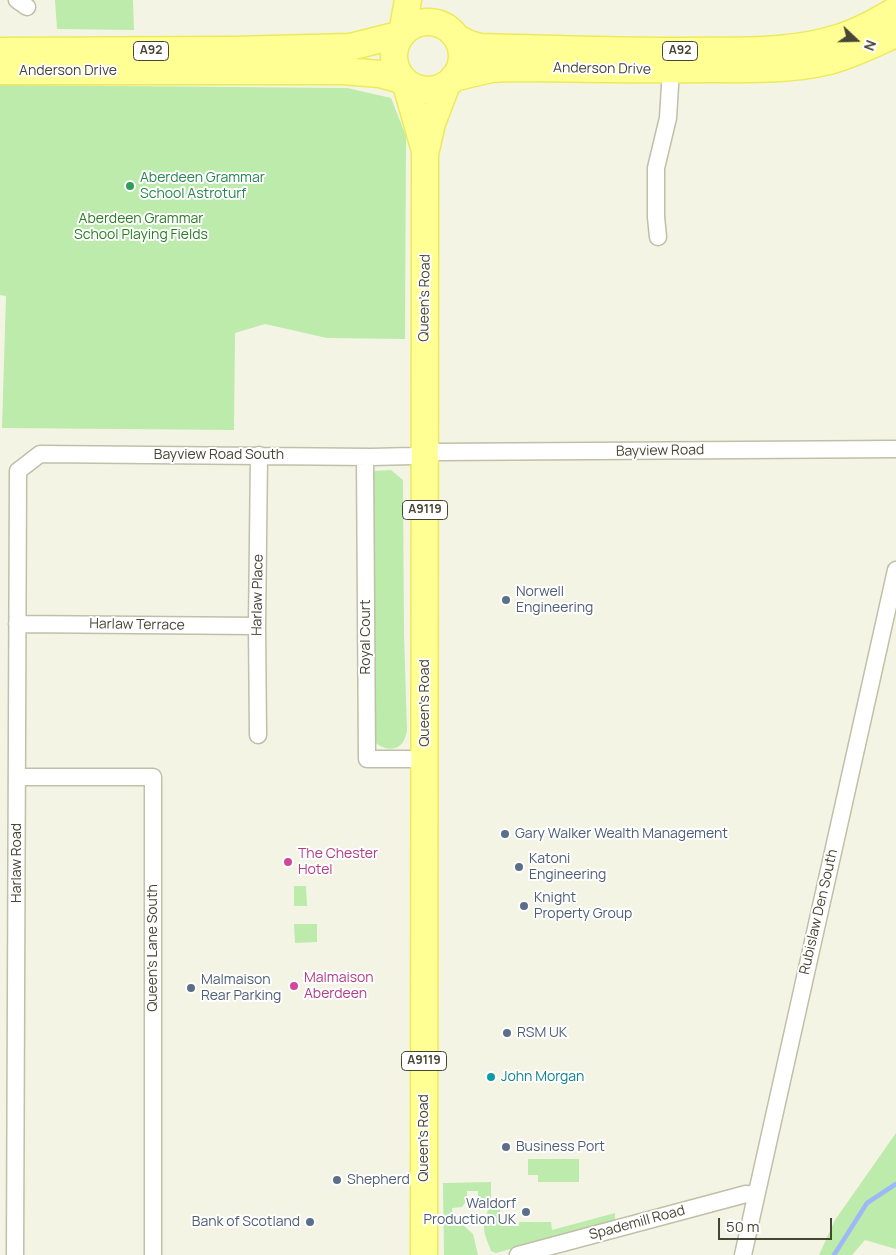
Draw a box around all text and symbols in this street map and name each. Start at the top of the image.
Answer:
north arrow [831,15,881,65]
text: N [860,37,881,54]
road number: A92 [134,41,168,60]
road number: A92 [662,41,698,60]
street label: Anderson Drive [553,60,651,78]
street label: Anderson Drive [19,63,117,79]
place label: Aberdeen Grammar School Astroturf [140,170,265,202]
marker: Aberdeen Grammar School Astroturf [124,180,136,192]
park label: Aberdeen Grammar School Playing Fields [74,211,208,243]
street label: Queen's Road [416,254,434,342]
street label: Bayview Road [616,442,704,460]
street label: Bayview Road South [154,447,284,463]
road number: A9119 [402,500,448,520]
street label: Harlaw Place [249,554,267,636]
place label: Norwell Engineering [516,584,593,616]
marker: Norwell Engineering [500,594,512,606]
street label: Royal Court [358,599,374,675]
street label: Harlaw Terrace [89,616,185,634]
street label: Queen's Road [417,659,433,747]
street label: Harlaw Road [9,823,25,903]
place label: Gary Walker Wealth Management [515,826,728,842]
marker: Gary Walker Wealth Management [499,828,511,840]
place label: The Chester Hotel [298,846,378,879]
street label: Rubislaw Den South [796,848,842,976]
place label: Katoni Engineering [529,851,606,884]
marker: The Chester Hotel [282,856,294,868]
marker: Katoni Engineering [513,861,525,873]
street label: Queen's Lane South [145,884,161,1012]
place label: Knight Property Group [534,890,632,922]
marker: Knight Property Group [518,900,530,912]
place label: Malmaison Aberdeen [304,970,374,1002]
place label: Malmaison Rear Parking [201,972,281,1004]
marker: Malmaison Aberdeen [288,980,300,992]
marker: Malmaison Rear Parking [185,982,197,994]
place label: RSM UK [517,1025,567,1041]
marker: RSM UK [501,1027,513,1039]
road number: A9119 [402,1052,446,1070]
place label: John Morgan [501,1069,584,1085]
marker: John Morgan [485,1071,497,1083]
street label: Queen's Road [416,1094,432,1182]
place label: Business Port [516,1139,605,1155]
marker: Business Port [500,1141,512,1153]
place label: Shepherd [347,1172,410,1188]
marker: Shepherd [331,1174,343,1186]
place label: Waldorf Production UK [424,1196,516,1228]
street label: Spademill Road [587,1202,687,1244]
marker: Waldorf Production UK [520,1206,532,1218]
scale bar [721,1208,835,1240]
place label: Bank of Scotland [192,1214,300,1230]
marker: Bank of Scotland [304,1216,316,1228]
text: 50 m [726,1216,760,1237]

